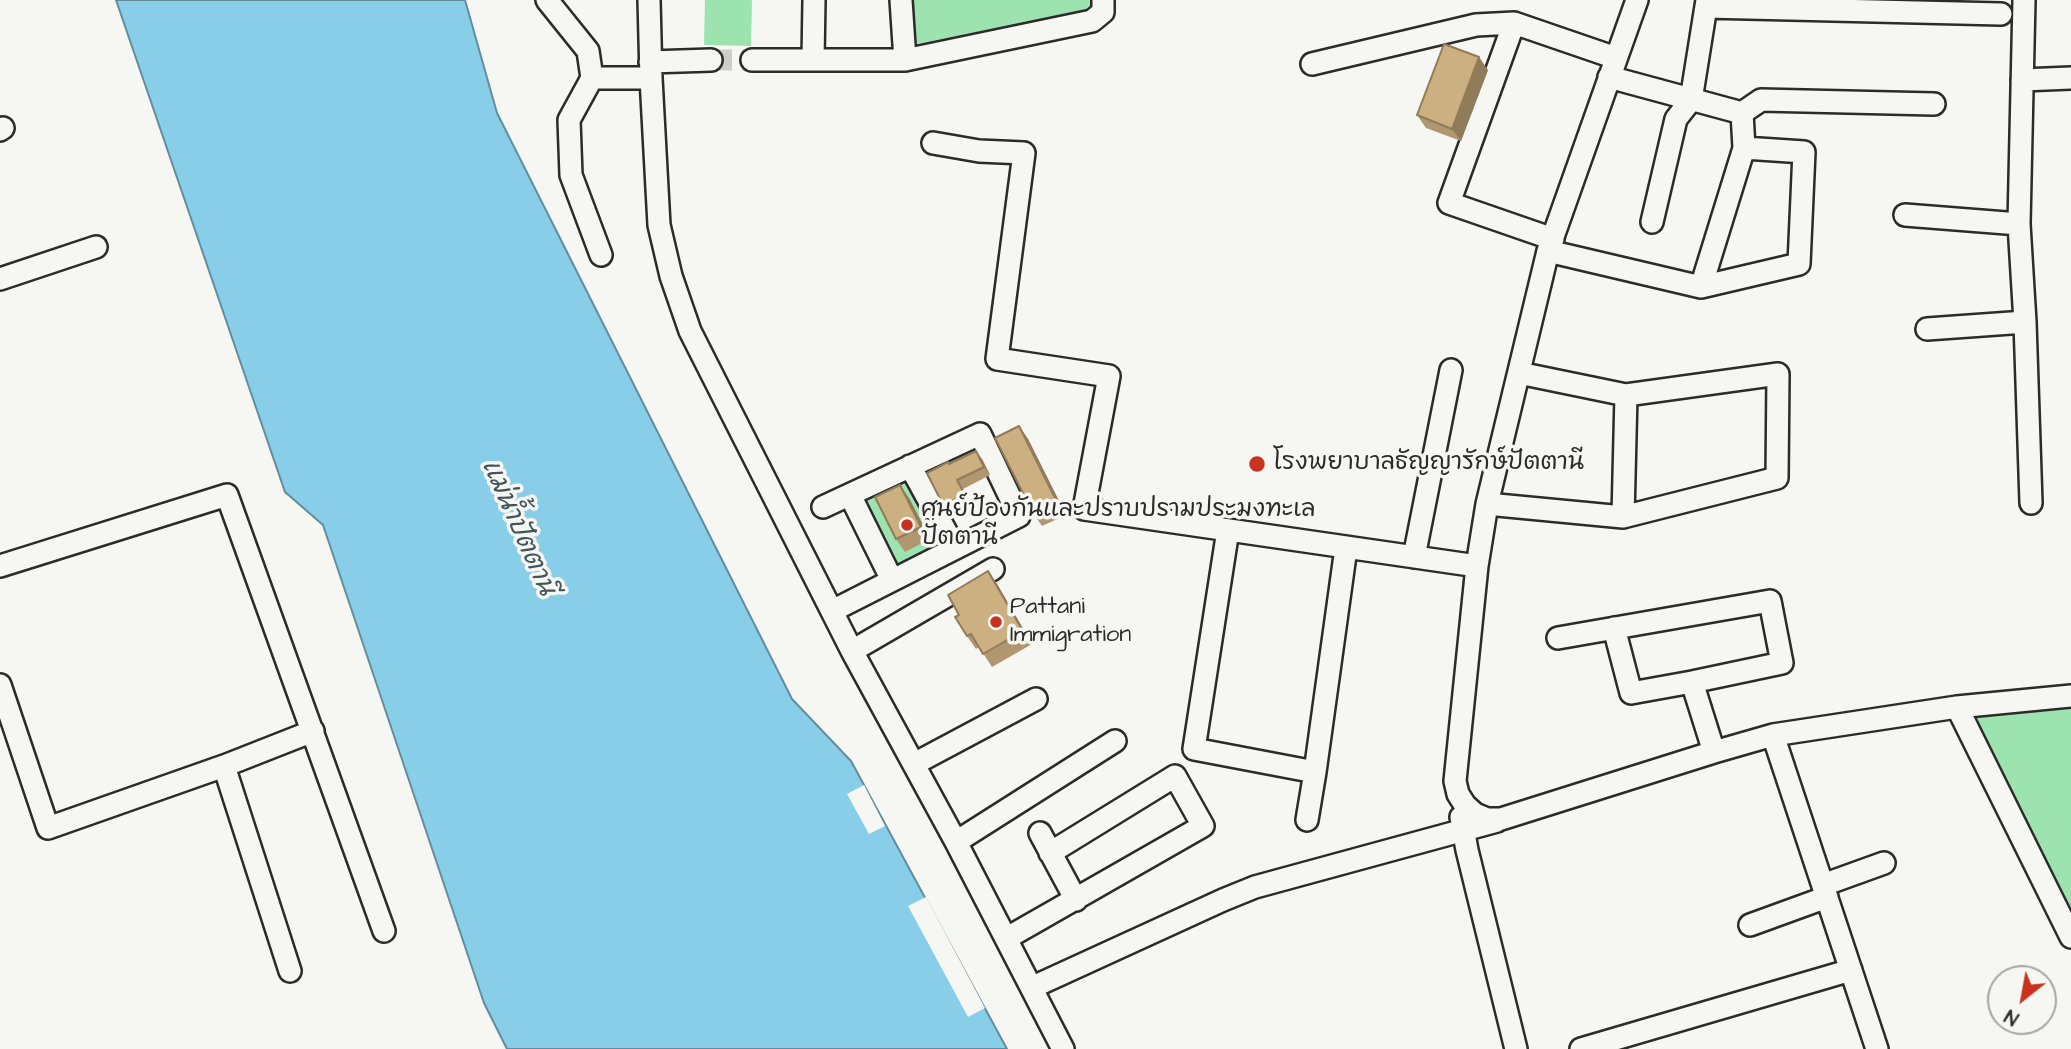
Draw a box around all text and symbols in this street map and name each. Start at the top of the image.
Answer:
place label: โรงพยาบาลธัญญารักษ์ปัตตานี [1273,450,1584,478]
marker: โรงพยาบาลธัญญารักษ์ปัตตานี [1247,454,1267,474]
water label: แม่น้ำปัตตานี [473,455,561,601]
place label: ศูนย์ป้องกันและปราบปรามประมงทะเล ปัตตานี [921,497,1315,553]
marker: ศูนย์ป้องกันและปราบปรามประมงทะเล ปัตตานี [899,517,915,533]
place label: Pattani Immigration [1010,594,1131,650]
marker: Pattani Immigration [988,614,1004,630]
north arrow [1987,965,2057,1035]
text: N [2000,1002,2024,1031]

